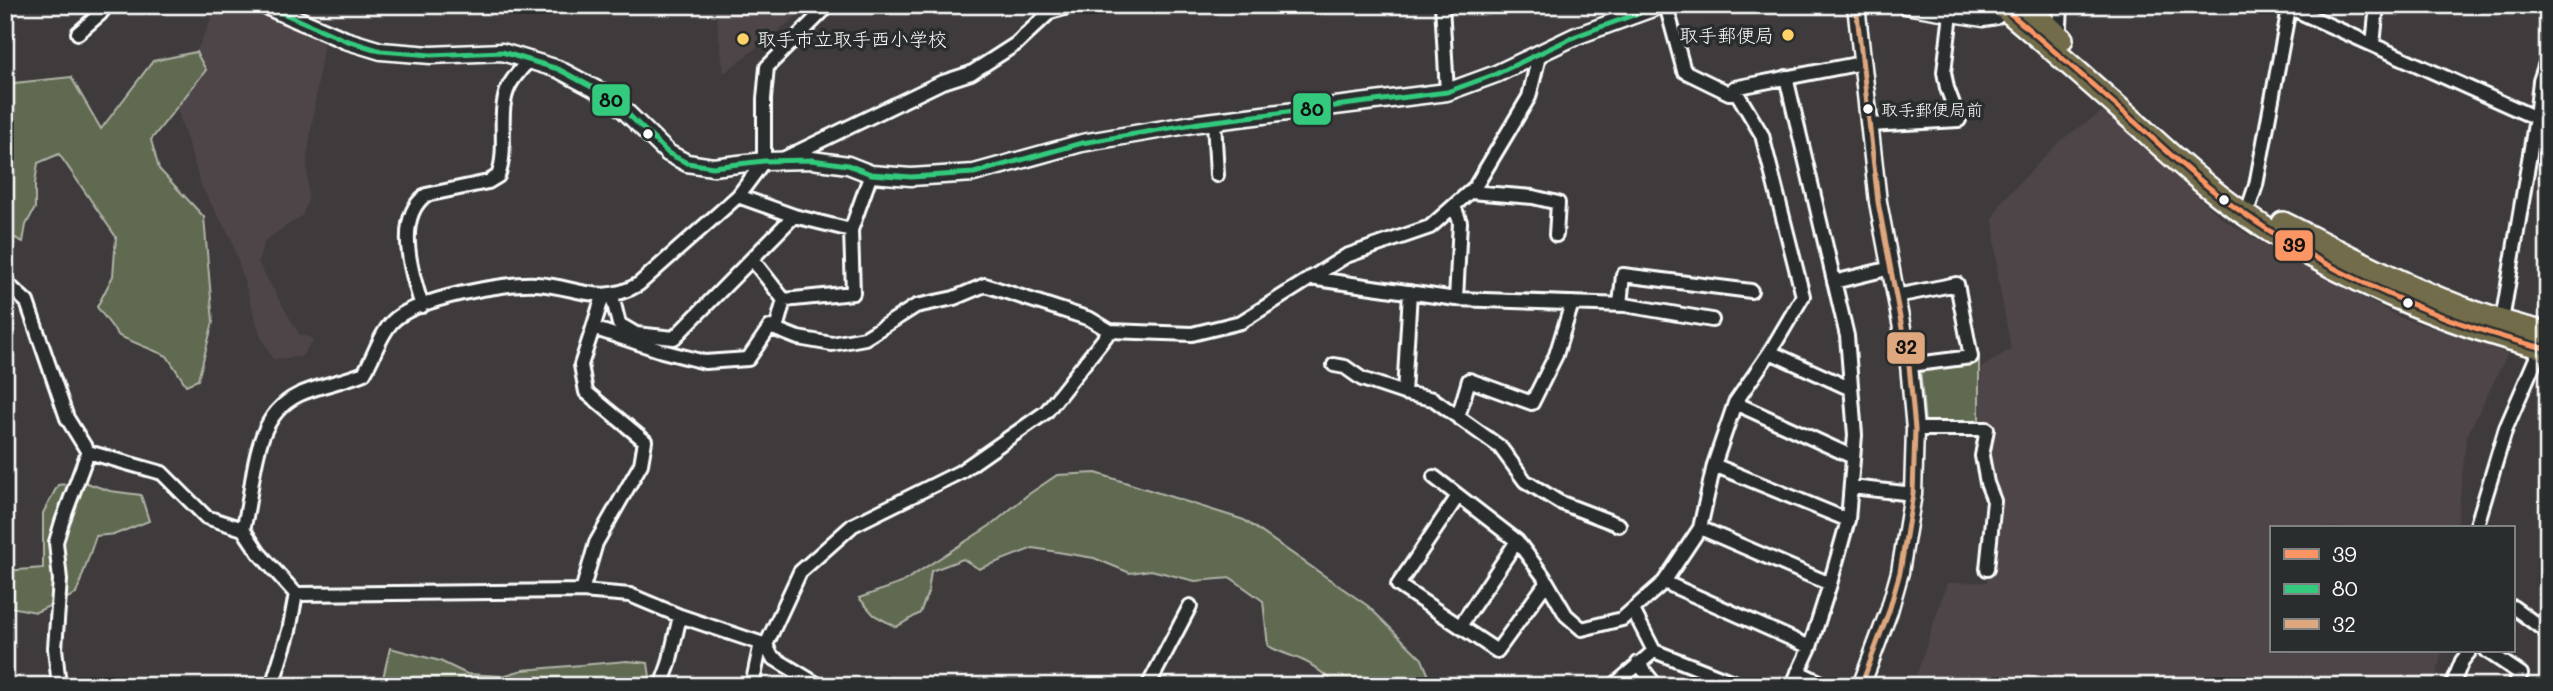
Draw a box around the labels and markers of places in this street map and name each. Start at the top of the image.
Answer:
place label: 取手郵便局 [1679,22,1774,47]
place label: 取手市立取手西小学校 [757,26,947,51]
marker: 取手郵便局 [1780,27,1796,43]
marker: 取手市立取手西小学校 [735,31,751,47]
place label: 取手郵便局前 [1881,98,1983,120]
marker: 取手郵便局前 [1861,102,1875,116]
unlabelled marker [641,127,655,141]
unlabelled marker [2217,193,2231,207]
unlabelled marker [2401,296,2415,310]

